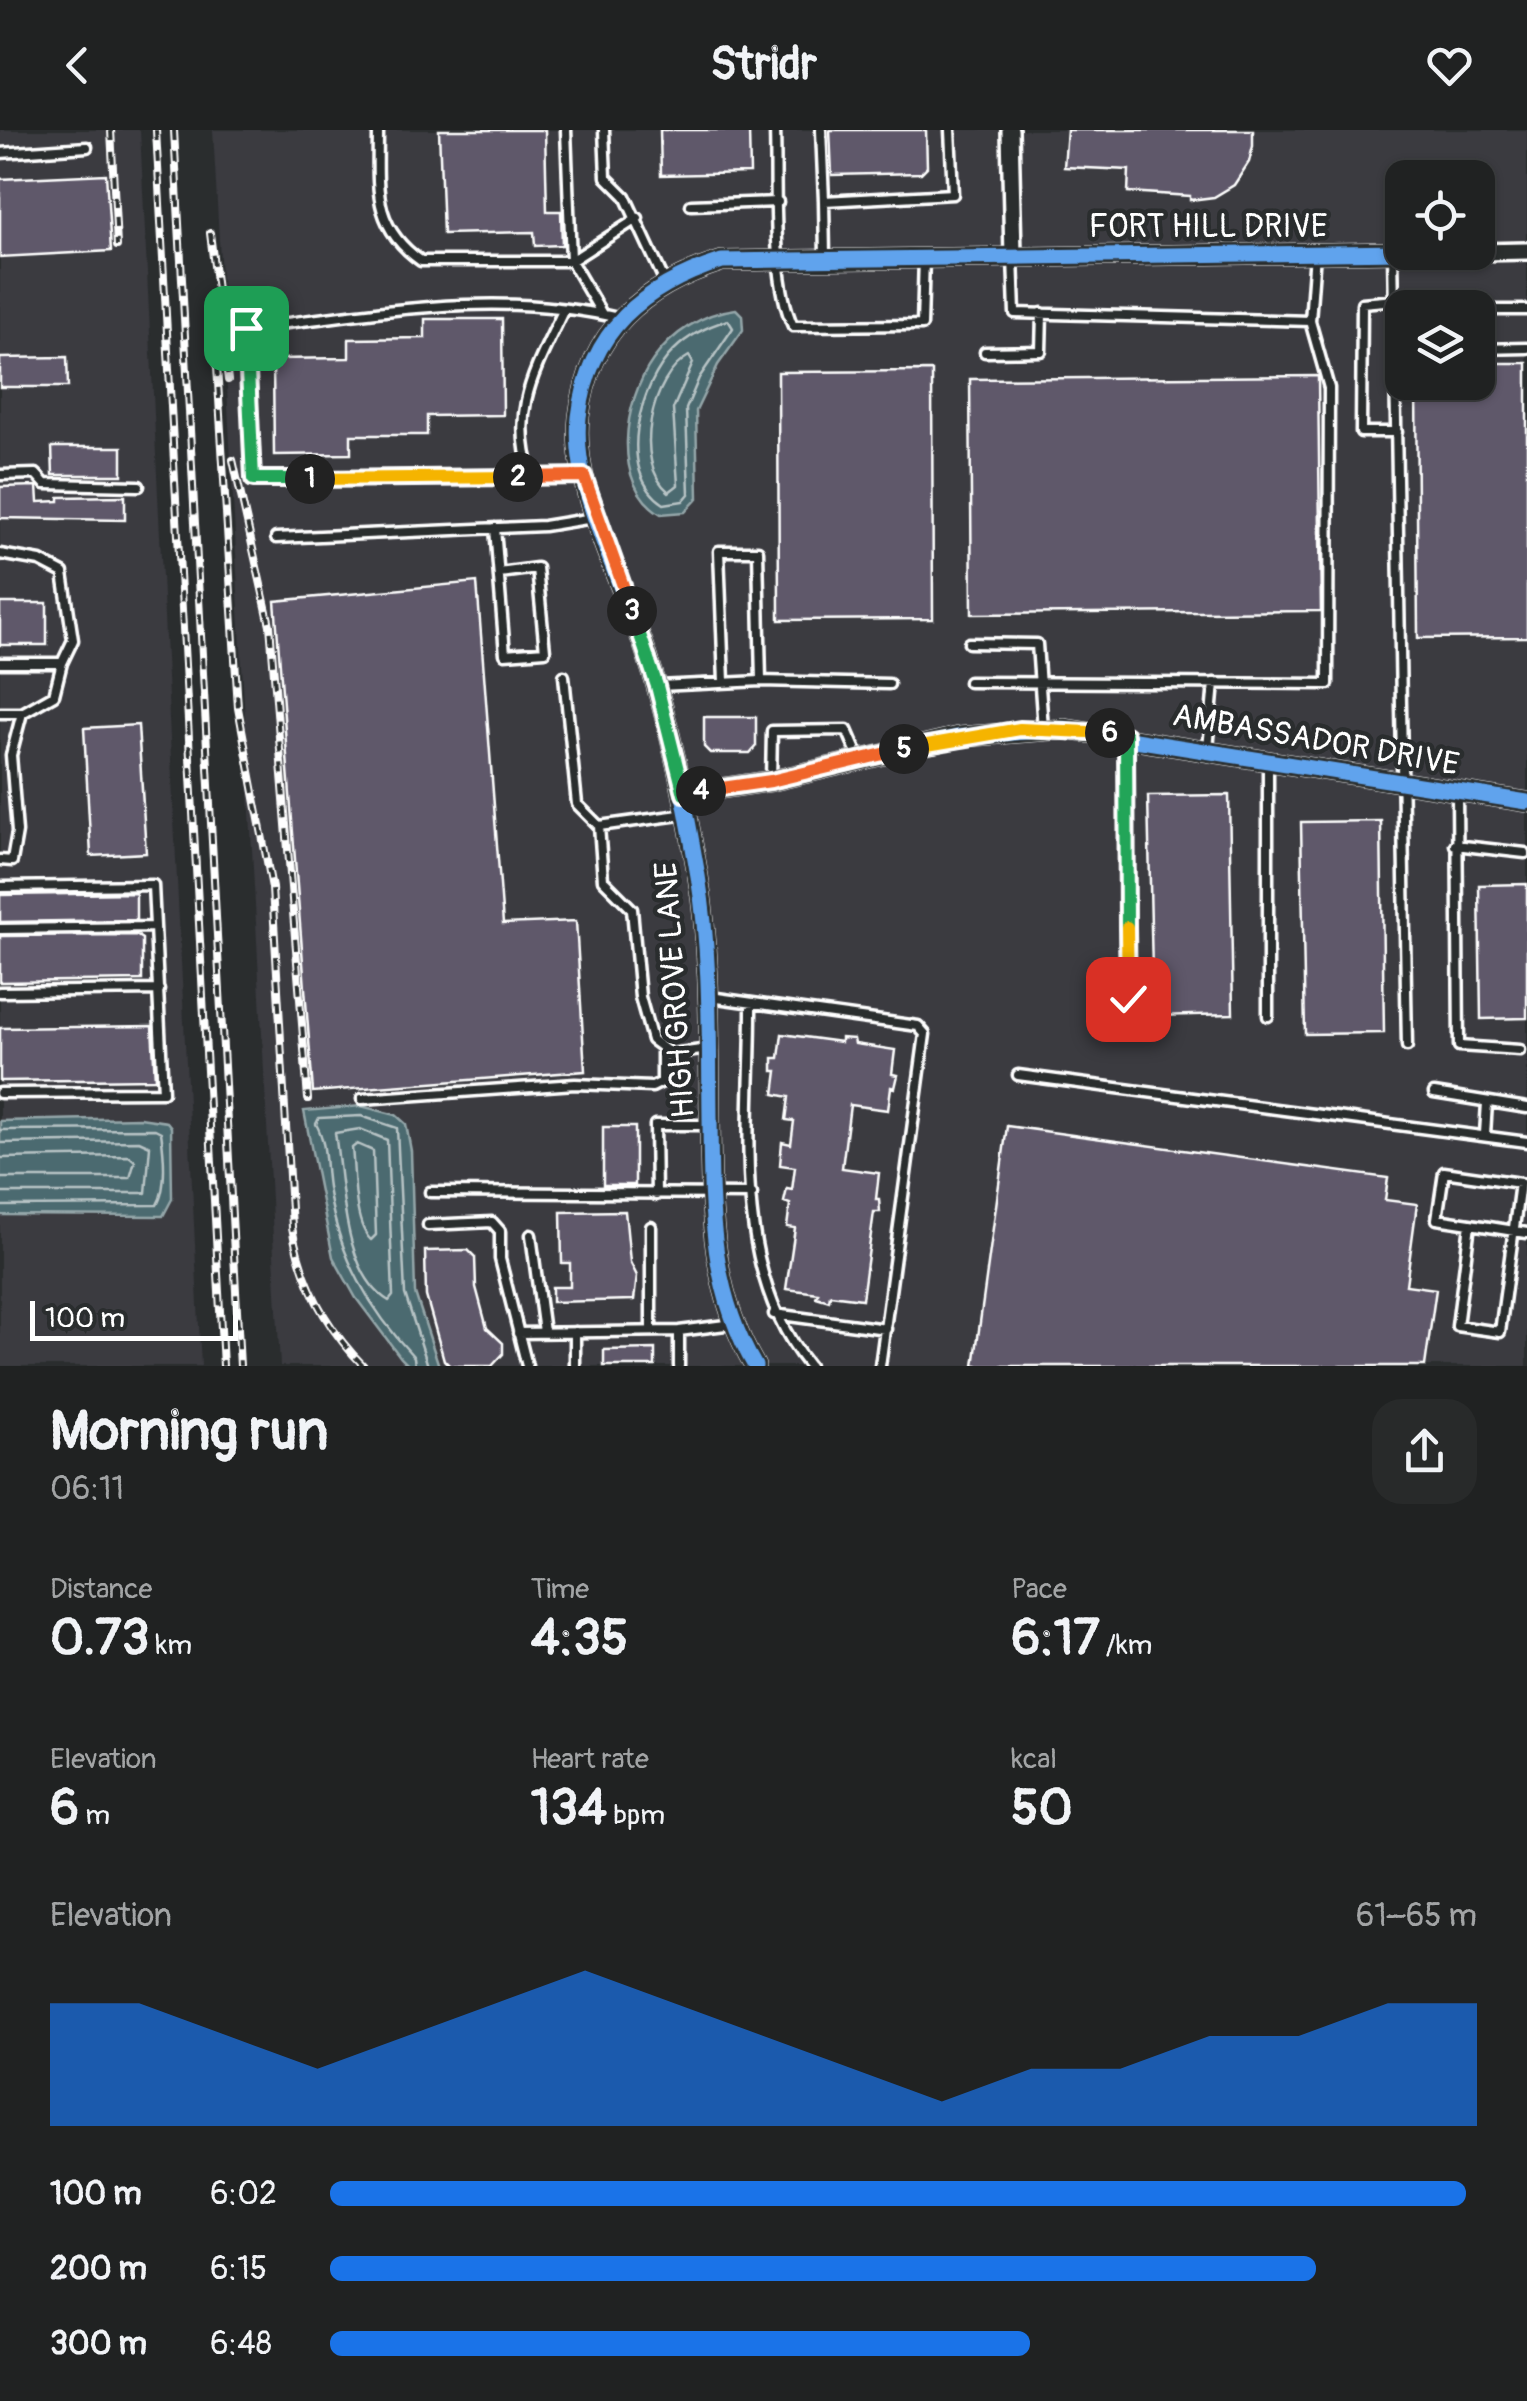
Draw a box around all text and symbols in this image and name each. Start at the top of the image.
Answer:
text: Stridr [710,37,817,93]
icon: back [50,38,105,93]
icon: heart [1422,38,1477,93]
map controls [1385,160,1495,400]
button: locate [1385,160,1495,270]
street label: FORT HILL DRIVE [1089,207,1327,247]
pin [204,286,289,371]
button: layers [1385,290,1495,400]
icon: arrive [219,301,274,356]
pin: 2 [493,452,543,502]
pin: 1 [285,454,335,504]
text: 2 [510,459,526,494]
text: 1 [305,461,315,496]
pin: 3 [607,586,657,636]
text: 3 [624,593,640,628]
street label: AMBASSADOR DRIVE [1170,695,1462,785]
pin: 6 [1085,708,1135,758]
text: 6 [1102,715,1118,750]
pin: 5 [879,724,929,774]
text: 5 [896,731,912,766]
pin: 4 [676,766,726,816]
text: 4 [693,773,709,808]
street label: HIGH GROVE LANE [646,860,704,1119]
pin [1086,957,1171,1042]
icon: check [1101,972,1156,1027]
scale bar [30,1296,238,1340]
text: 100 m [45,1301,125,1336]
text: Morning run [50,1397,328,1466]
button: share [1372,1399,1477,1504]
text: 06:11 [50,1469,124,1509]
text: Distance [50,1572,152,1607]
text: Time [531,1572,589,1607]
text: Pace [1011,1572,1067,1607]
text: 0.73 [50,1607,149,1670]
text: 4:35 [531,1607,628,1670]
text: 6:17 [1011,1607,1100,1670]
text: km [149,1628,192,1663]
text: /km [1100,1628,1152,1663]
text: Elevation [50,1742,157,1777]
text: Heart rate [531,1742,649,1777]
text: kcal [1011,1742,1057,1777]
text: 6 [50,1777,79,1840]
text: 134 [531,1777,607,1840]
text: 50 [1011,1777,1073,1840]
text: m [79,1798,110,1833]
text: bpm [607,1798,665,1833]
text: Elevation [50,1896,172,1936]
text: 61–65 m [1356,1896,1477,1936]
text: 100 m [50,2174,142,2214]
text: 6:02 [210,2174,277,2214]
text: 200 m [50,2249,147,2289]
text: 6:15 [210,2249,267,2289]
text: 300 m [50,2324,147,2364]
text: 6:48 [210,2324,272,2364]

